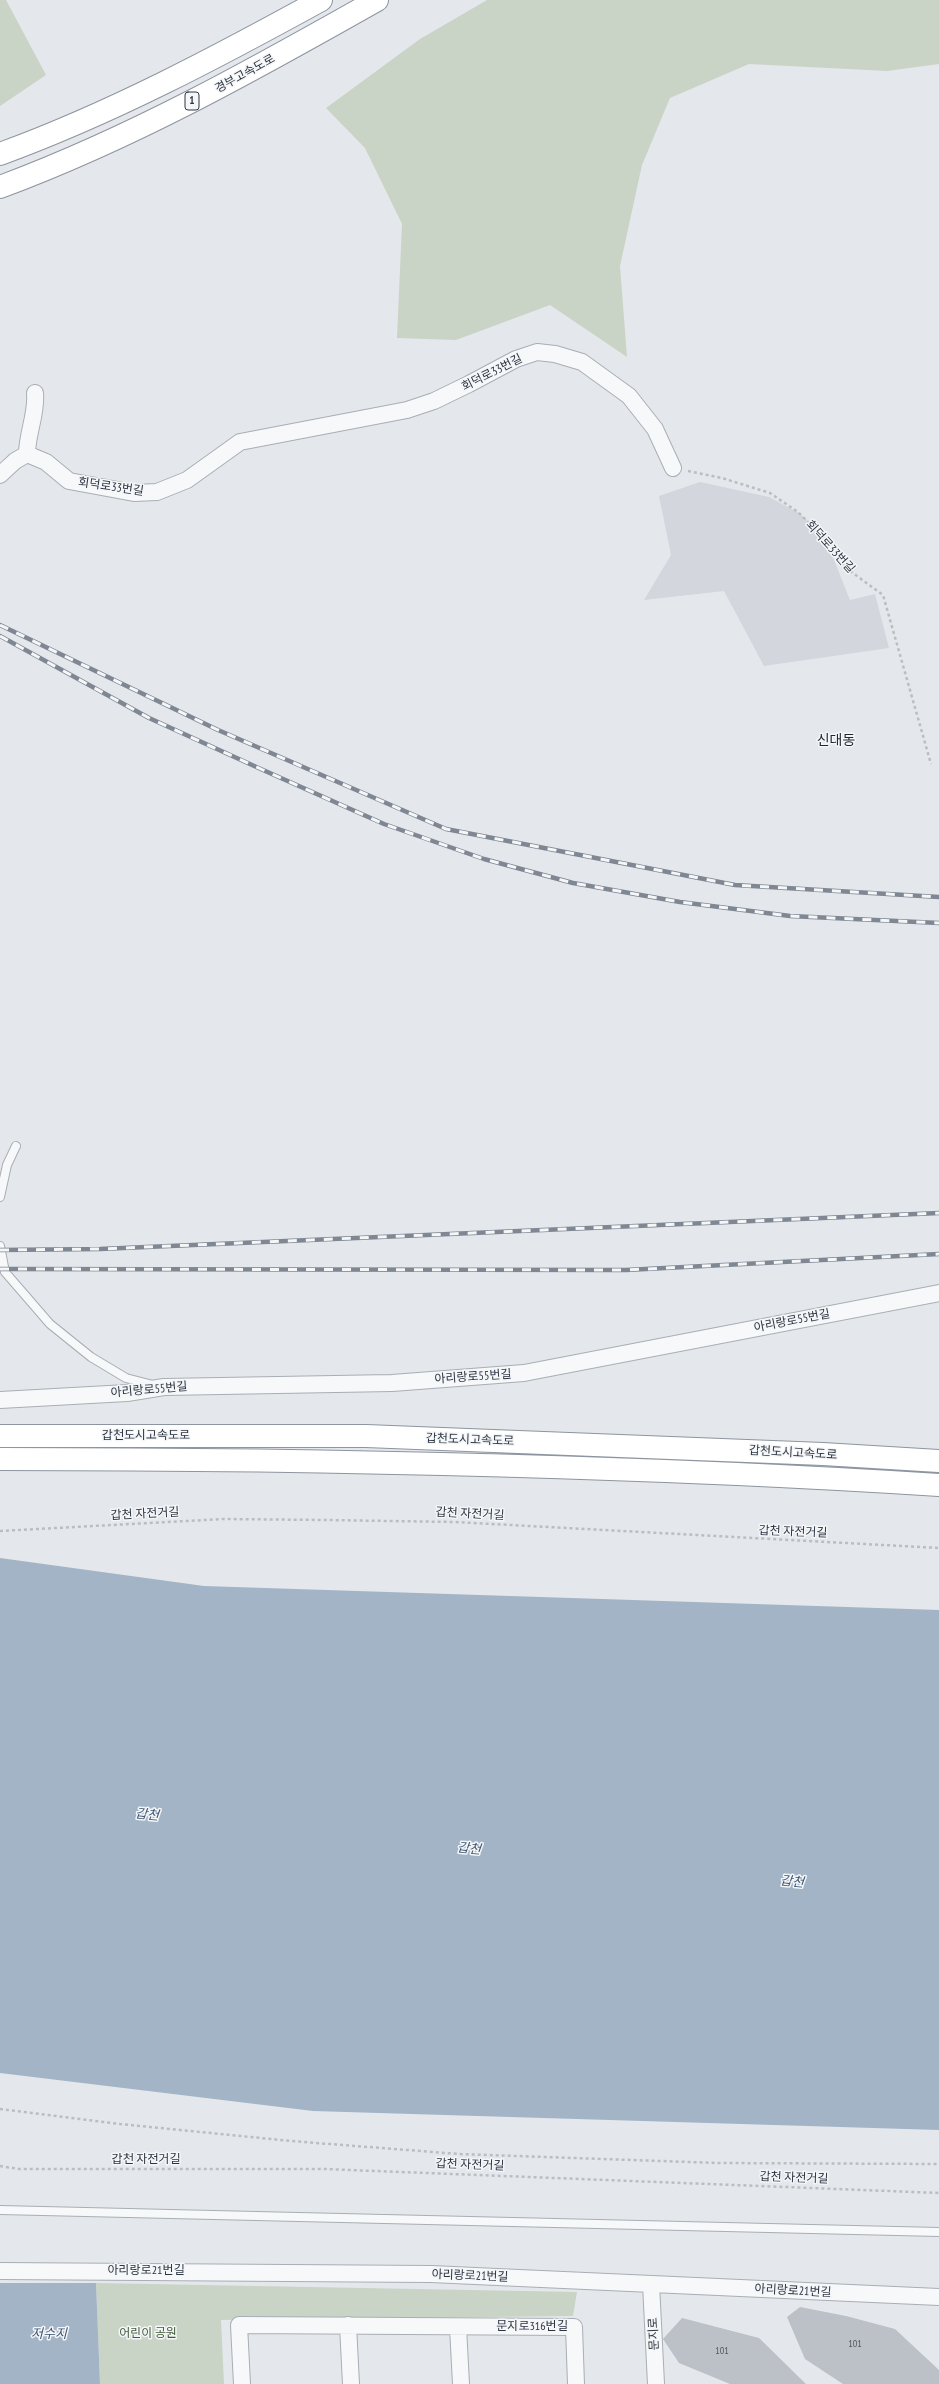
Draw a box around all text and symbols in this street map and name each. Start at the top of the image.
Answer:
street label: 경부고속도로 [213,52,277,96]
road number: 1 [185,92,199,110]
street label: 회덕로33번길 [459,352,525,394]
street label: 회덕로33번길 [77,475,145,499]
street label: 회덕로33번길 [803,518,857,576]
district label: 신대동 [817,733,855,749]
street label: 아리랑로55번길 [753,1307,831,1335]
street label: 아리랑로55번길 [434,1367,512,1387]
street label: 아리랑로55번길 [110,1379,188,1401]
street label: 갑천도시고속도로 [102,1429,190,1443]
street label: 갑천도시고속도로 [426,1431,514,1449]
street label: 갑천도시고속도로 [749,1443,837,1463]
street label: 갑천 자전거길 [110,1505,180,1523]
street label: 갑천 자전거길 [435,1505,505,1523]
street label: 갑천 자전거길 [758,1524,828,1540]
water label: 갑천 [134,1806,160,1824]
water label: 갑천 [456,1840,482,1858]
water label: 갑천 [779,1873,805,1891]
street label: 갑천 자전거길 [112,2153,180,2167]
street label: 갑천 자전거길 [435,2157,505,2173]
street label: 갑천 자전거길 [759,2170,829,2186]
street label: 아리랑로21번길 [107,2264,185,2278]
street label: 아리랑로21번길 [431,2267,509,2285]
street label: 아리랑로21번길 [754,2282,832,2300]
street label: 문지로 [646,2317,662,2351]
street label: 문지로316번길 [496,2320,568,2334]
water label: 저수지 [31,2326,67,2342]
park label: 어린이 공원 [119,2327,177,2341]
house number: 101 [848,2338,862,2350]
house number: 101 [715,2345,729,2357]

